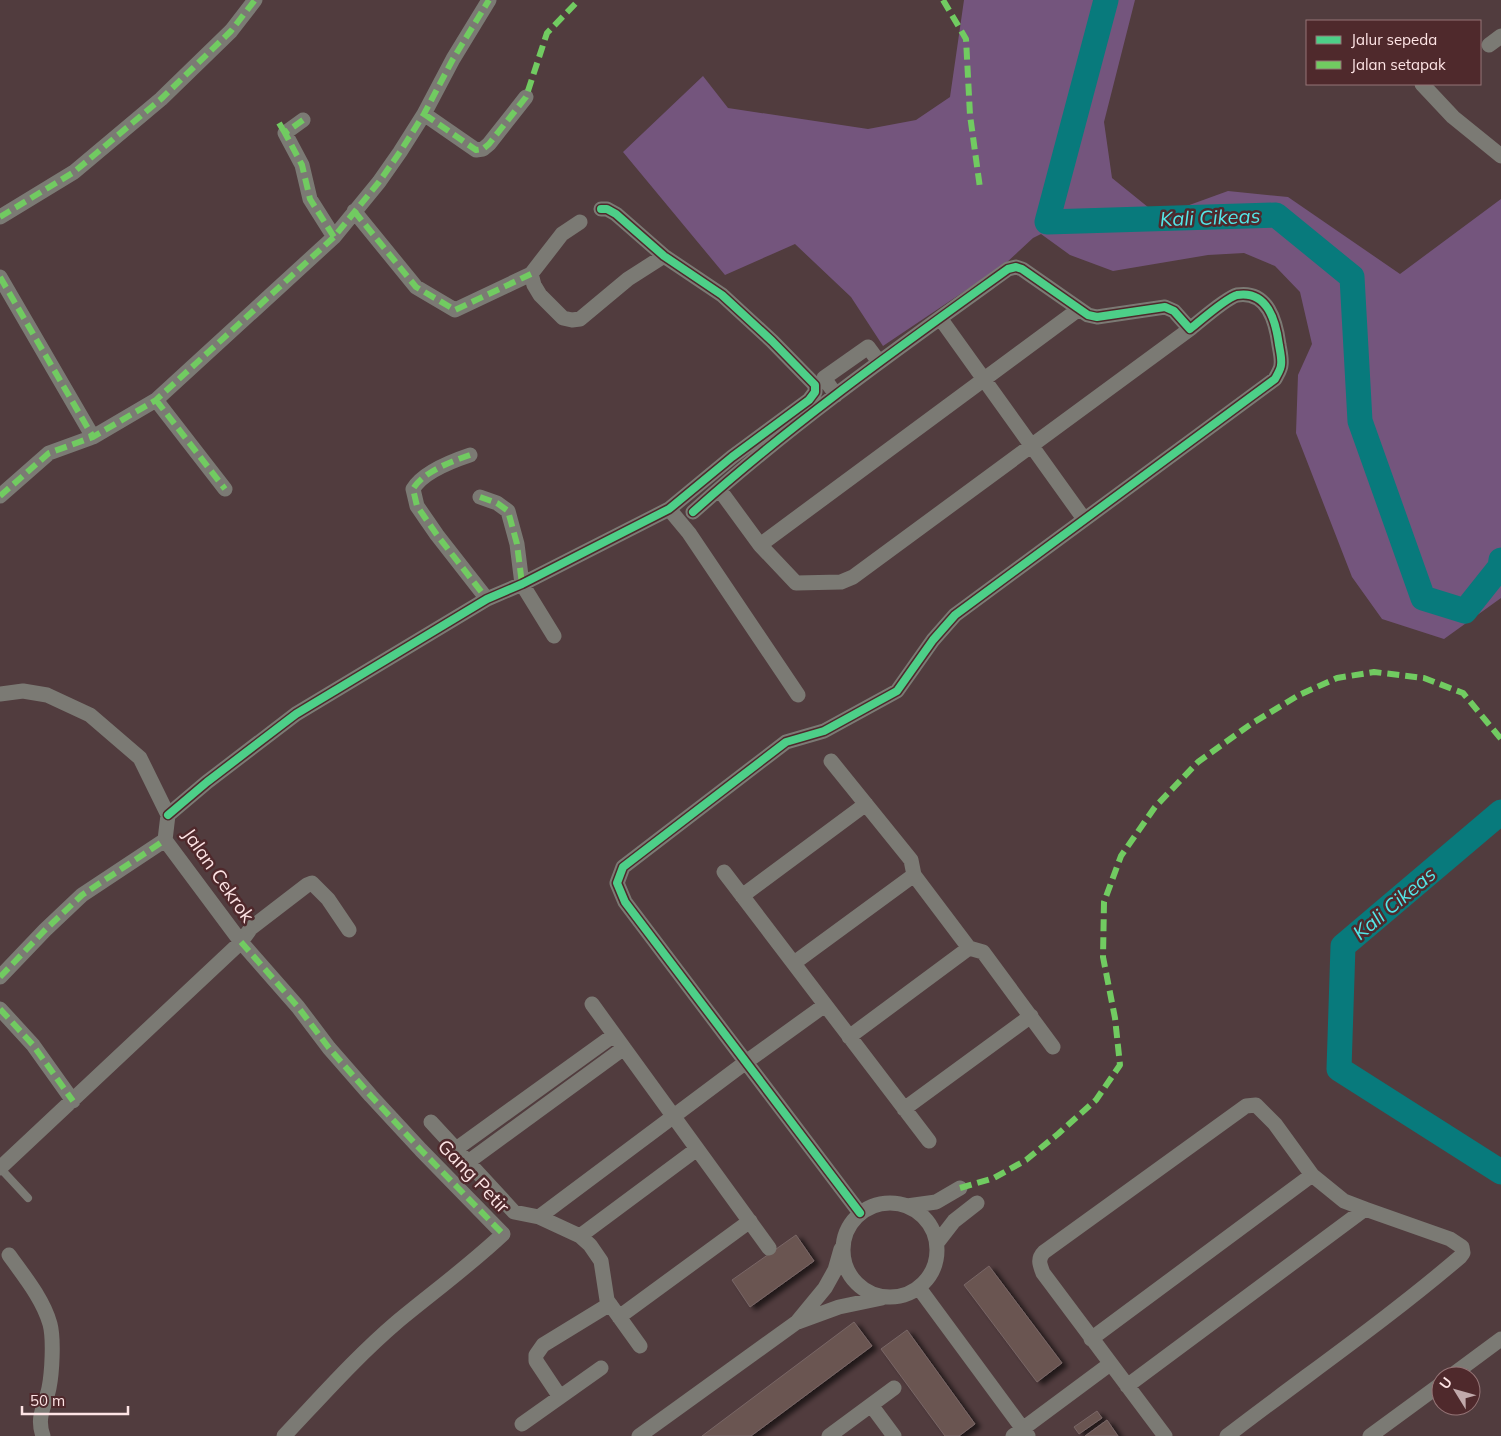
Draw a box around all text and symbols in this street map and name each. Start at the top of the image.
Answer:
legend [1306,20,1481,85]
text: Jalur sepeda [1351,30,1437,49]
text: Jalan setapak [1351,55,1446,74]
water label: Kali Cikeas [1159,203,1261,231]
street label: Jalan Cekrok [178,823,260,927]
water label: Kali Cikeas [1347,861,1441,945]
street label: Gang Petir [433,1134,515,1218]
north arrow [1431,1366,1481,1416]
text: U [1435,1374,1456,1393]
scale bar [22,1384,129,1416]
text: 50 m [30,1391,65,1410]

